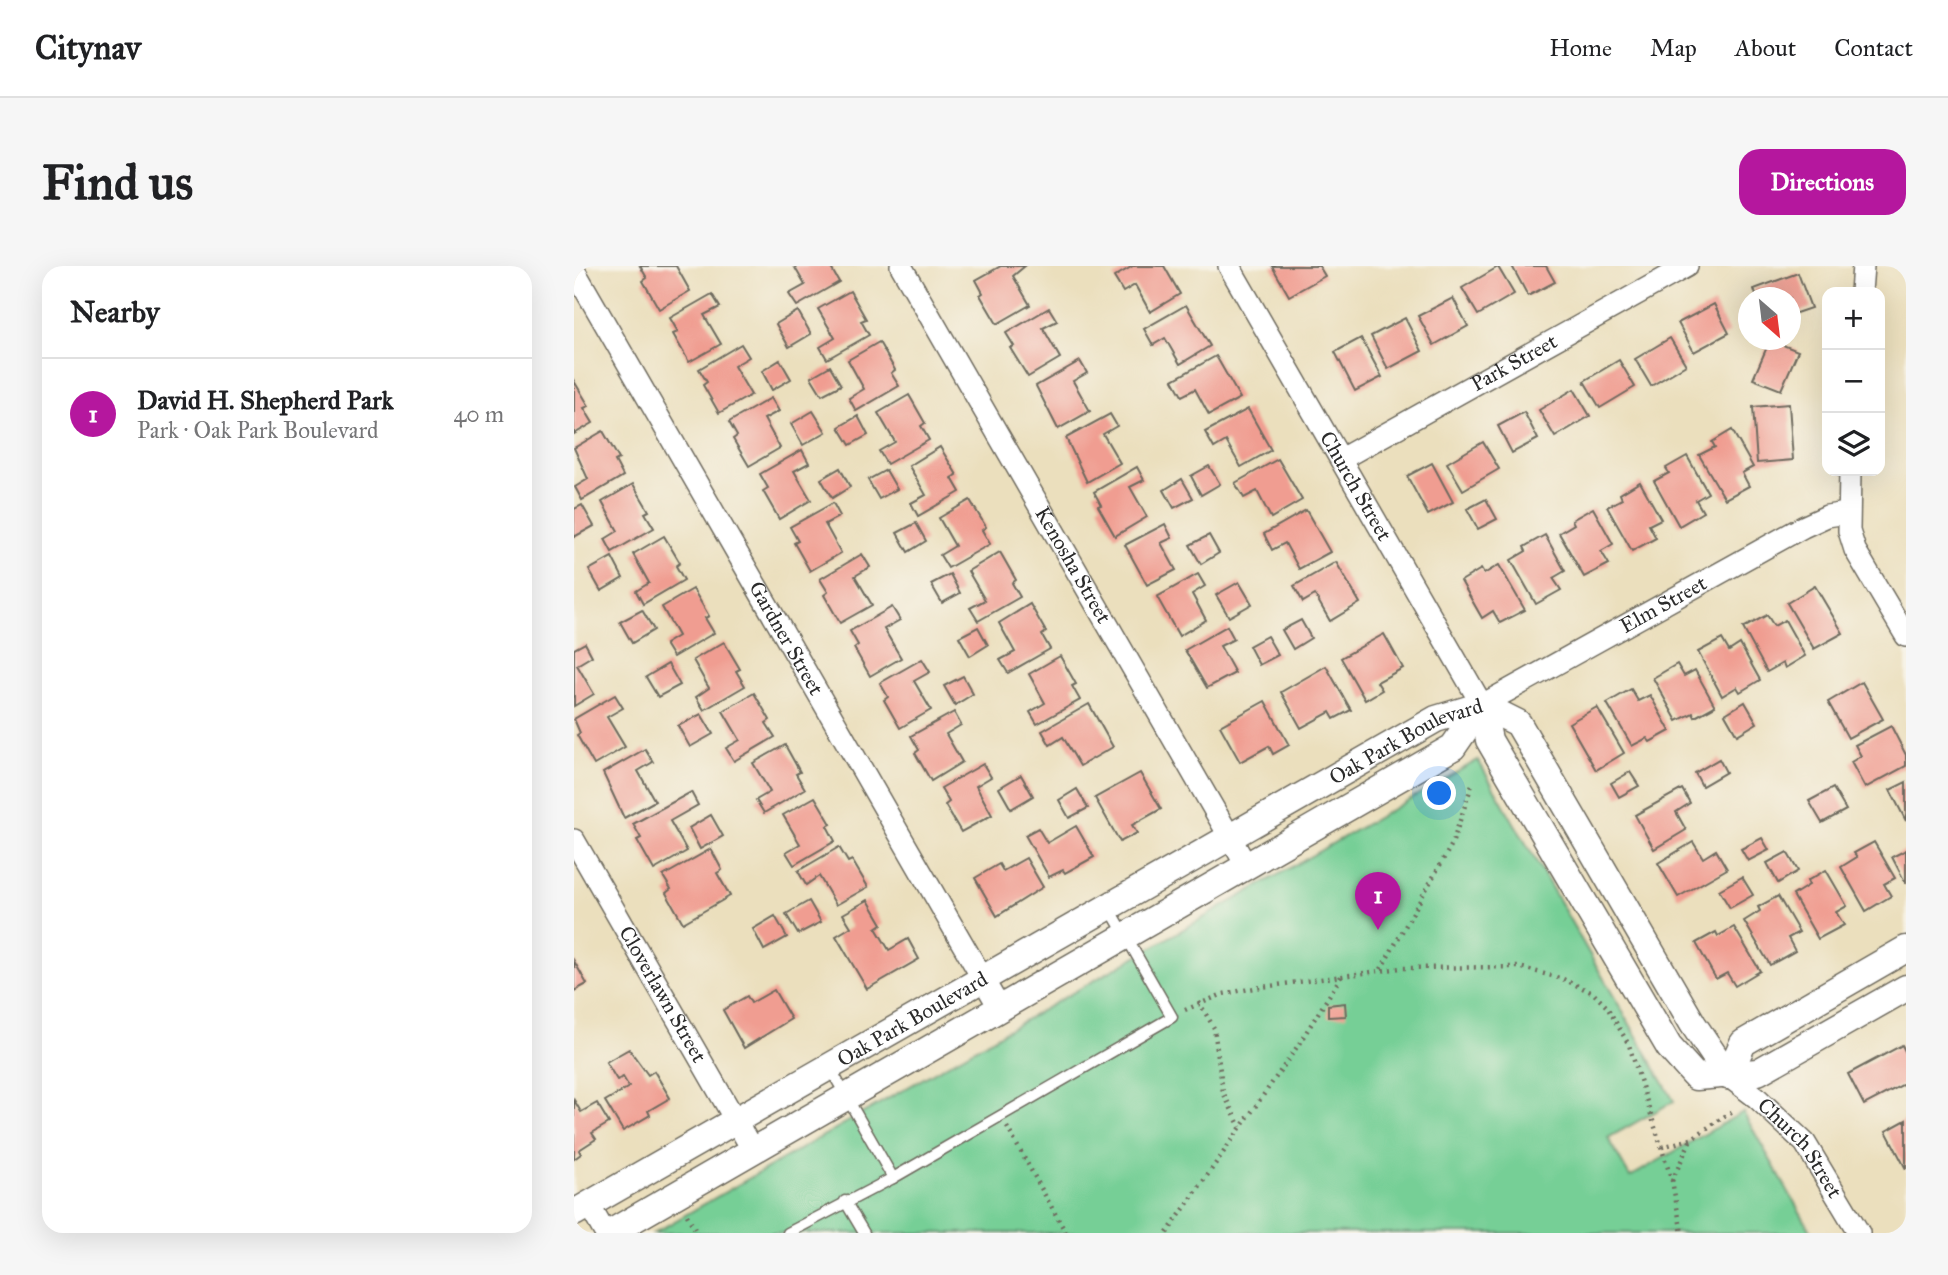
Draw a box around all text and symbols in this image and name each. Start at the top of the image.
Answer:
text: Citynav [35,28,141,68]
text: Home [1549,33,1612,63]
text: Map [1650,33,1697,63]
text: About [1735,33,1796,63]
text: Contact [1834,33,1913,63]
button: Directions [1739,149,1906,215]
text: Find us [42,153,193,212]
north arrow [1738,287,1801,350]
map controls [1822,287,1885,476]
button: + [1822,287,1885,350]
text: Nearby [70,294,160,330]
street label: Park Street [1466,328,1562,397]
button: − [1822,350,1885,413]
text: David H. Shepherd Park [137,384,394,416]
text: 1 [88,400,98,428]
text: 40 m [454,400,504,428]
button: layers [1822,413,1885,476]
text: Park · Oak Park Boulevard [137,416,379,444]
street label: Church Street [1314,427,1398,546]
street label: Kenosha Street [1029,502,1117,628]
street label: Elm Street [1615,570,1712,639]
street label: Gardner Street [743,577,830,700]
street label: Oak Park Boulevard [1325,692,1486,790]
your location [1422,776,1456,810]
pin: 1 [1355,872,1401,930]
street label: Cloverlawn Street [613,921,713,1068]
street label: Oak Park Boulevard [833,966,993,1072]
street label: Church Street [1752,1092,1848,1203]

